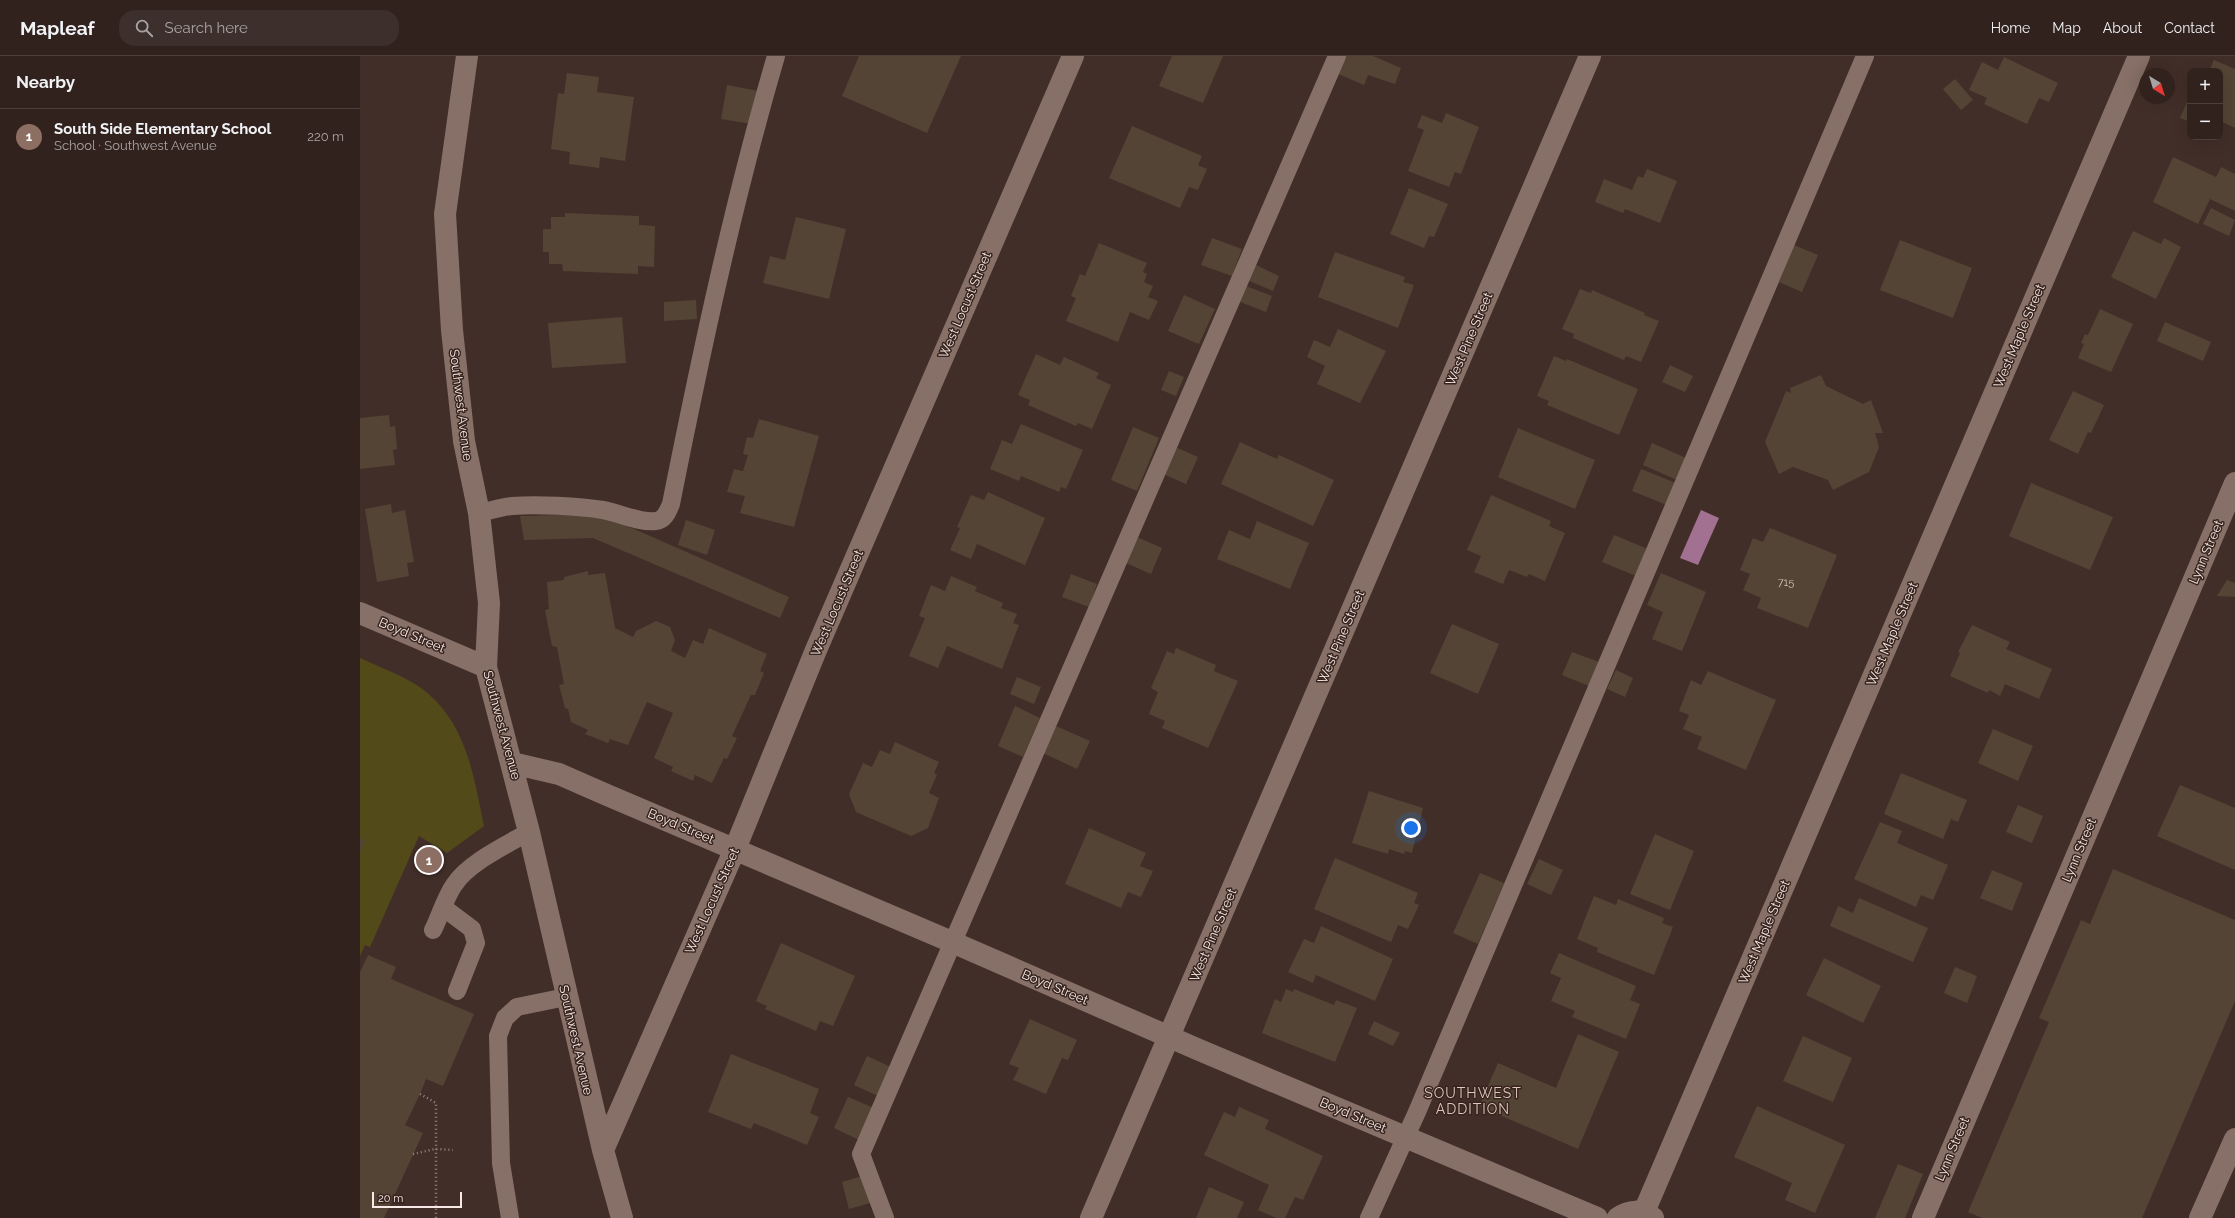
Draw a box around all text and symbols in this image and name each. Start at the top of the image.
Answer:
search box [119,10,399,46]
text: Mapleaf [20,17,95,39]
icon: search [133,17,155,39]
text: Search here [165,19,248,37]
text: Home [1991,20,2030,36]
text: Map [2052,20,2081,36]
text: About [2103,20,2142,36]
text: Contact [2164,20,2215,36]
north arrow [2139,68,2175,104]
map controls [2187,68,2223,140]
button: + [2187,68,2223,104]
text: Nearby [16,72,75,92]
button: − [2187,104,2223,140]
text: South Side Elementary School [54,120,271,138]
text: 1 [26,129,32,144]
text: 220 m [307,129,344,144]
text: School · Southwest Avenue [54,138,217,153]
street label: West Locust Street [936,249,994,361]
street label: West Maple Street [1990,281,2048,390]
street label: West Pine Street [1443,290,1496,388]
street label: Southwest Avenue [447,348,475,462]
street label: Lynn Street [2186,517,2226,586]
street label: West Locust Street [808,547,866,659]
house number: 715 [1778,576,1794,589]
street label: West Maple Street [1863,579,1921,688]
street label: West Pine Street [1315,588,1368,686]
street label: Boyd Street [377,614,448,656]
street label: Southwest Avenue [480,669,524,782]
street label: Boyd Street [646,805,717,847]
street label: Lynn Street [2059,815,2099,884]
your location [1401,818,1421,838]
pin: 1 [416,845,442,875]
street label: West Locust Street [682,845,742,956]
street label: West Maple Street [1735,877,1793,986]
street label: West Pine Street [1187,886,1240,984]
street label: Boyd Street [1020,966,1091,1008]
street label: Southwest Avenue [556,984,596,1097]
district label: SOUTHWEST ADDITION [1424,1085,1522,1117]
street label: Boyd Street [1318,1094,1389,1136]
street label: Lynn Street [1932,1114,1972,1183]
scale bar [372,1190,462,1209]
text: 20 m [378,1192,403,1205]

